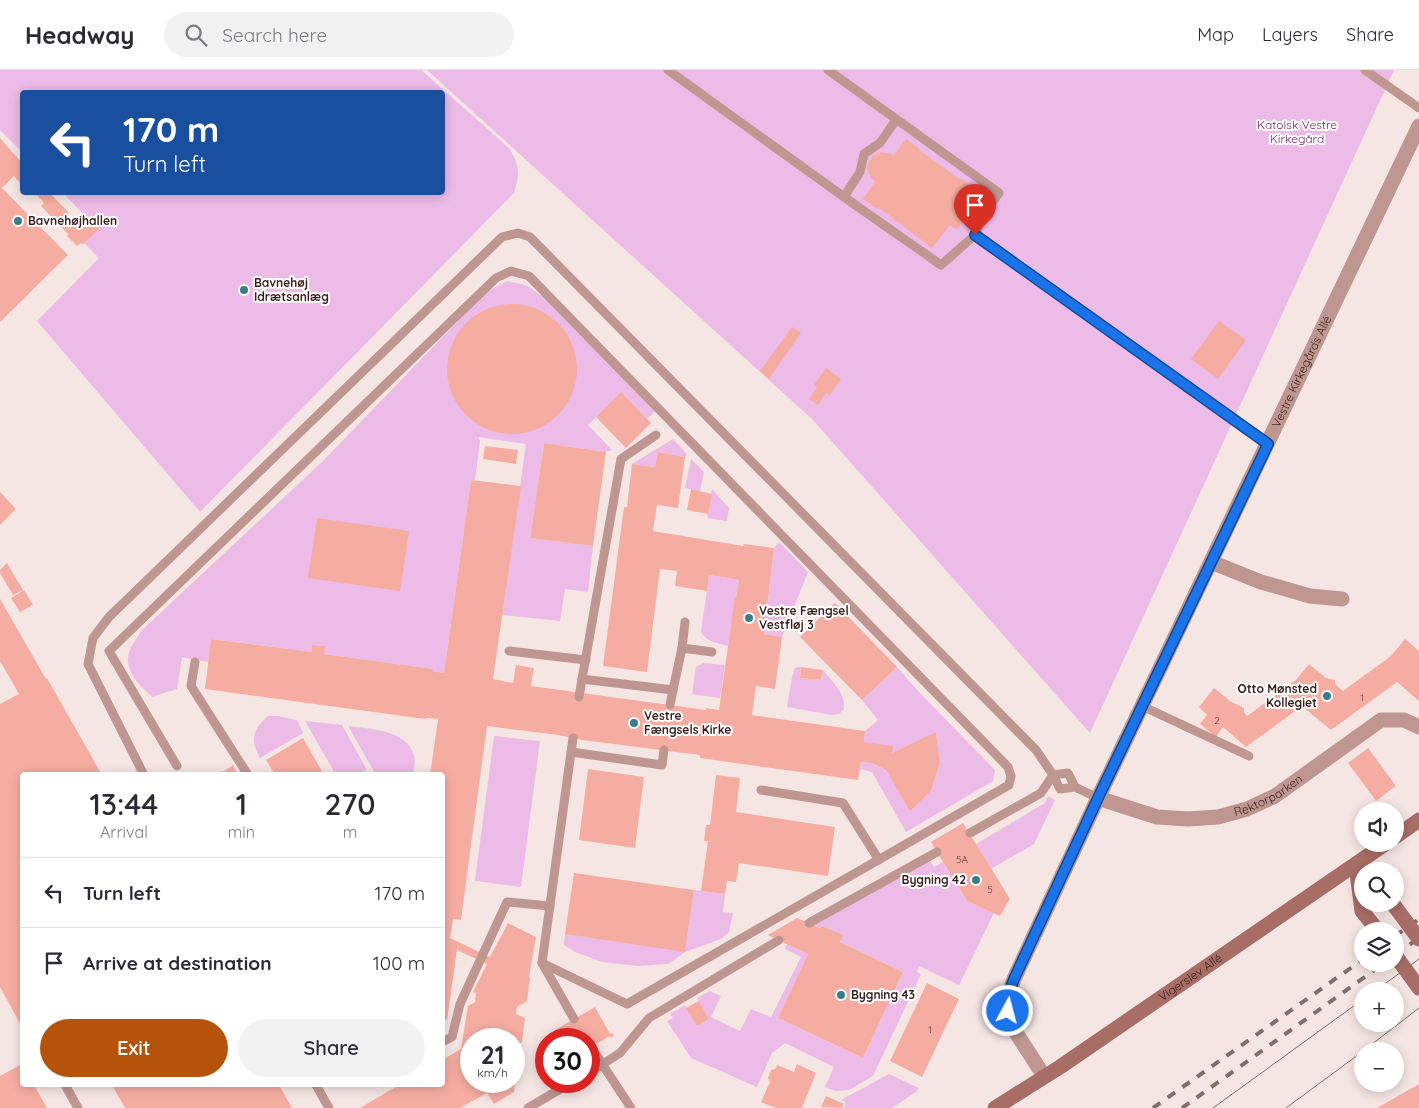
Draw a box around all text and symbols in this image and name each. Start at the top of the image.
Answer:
search box [164,12,514,57]
text: Headway [25,20,134,50]
icon: search [182,21,210,49]
text: Search here [222,23,327,47]
text: Map [1197,23,1234,46]
text: Layers [1262,23,1318,46]
text: Share [1346,23,1394,46]
text: 170 m [123,107,219,151]
icon: left [40,110,105,175]
park label: Katolsk Vestre Kirkegård [1257,117,1337,146]
text: Turn left [123,150,206,178]
pin [954,184,996,235]
icon: arrive [961,191,989,219]
place label: Bavnehøjhallen [28,213,117,228]
marker: Bavnehøjhallen [12,215,24,227]
place label: Bavnehøj Idrætsanlæg [254,275,329,304]
marker: Bavnehøj Idrætsanlæg [238,284,250,296]
street label: Vestre Kirkegårds Allé [1268,313,1334,430]
place label: Vestre Fængsel Vestfløj 3 [759,603,849,632]
marker: Vestre Fængsel Vestfløj 3 [743,612,755,624]
place label: Otto Mønsted Kollegiet [1238,681,1317,710]
marker: Otto Mønsted Kollegiet [1321,690,1333,702]
house number: 1 [1360,691,1364,704]
place label: Vestre Fængsels Kirke [644,708,731,737]
house number: 2 [1214,714,1220,727]
marker: Vestre Fængsels Kirke [628,717,640,729]
street label: Rektorparken [1232,771,1305,819]
text: 13:44 [89,785,158,823]
text: 1 [236,785,247,823]
text: 270 [324,785,376,823]
map controls [1354,802,1404,1092]
button: sound [1354,802,1404,852]
text: Arrival [100,822,148,842]
text: min [228,822,255,842]
text: m [343,822,357,842]
house number: 5A [956,853,968,866]
button: search [1354,862,1404,912]
place label: Bygning 42 [902,872,966,887]
marker: Bygning 42 [970,874,982,886]
icon: left [40,879,68,907]
text: Turn left [83,881,161,905]
text: 170 m [374,881,425,905]
house number: 5 [987,883,993,896]
button: layers [1354,922,1404,972]
icon: arrive [40,949,68,977]
street label: Vigerslev Allé [1155,950,1225,1004]
text: Arrive at destination [83,951,272,975]
text: 100 m [373,951,425,975]
button: + [1354,982,1404,1032]
position arrow [981,984,1033,1036]
place label: Bygning 43 [851,987,915,1002]
marker: Bygning 43 [835,989,847,1001]
button: Exit [40,1019,228,1077]
button: Share [238,1019,425,1077]
house number: 1 [928,1023,932,1036]
speed limit sign: 30 [535,1028,600,1093]
text: 21 [481,1039,504,1070]
button: − [1354,1042,1404,1092]
text: km/h [477,1065,508,1080]

